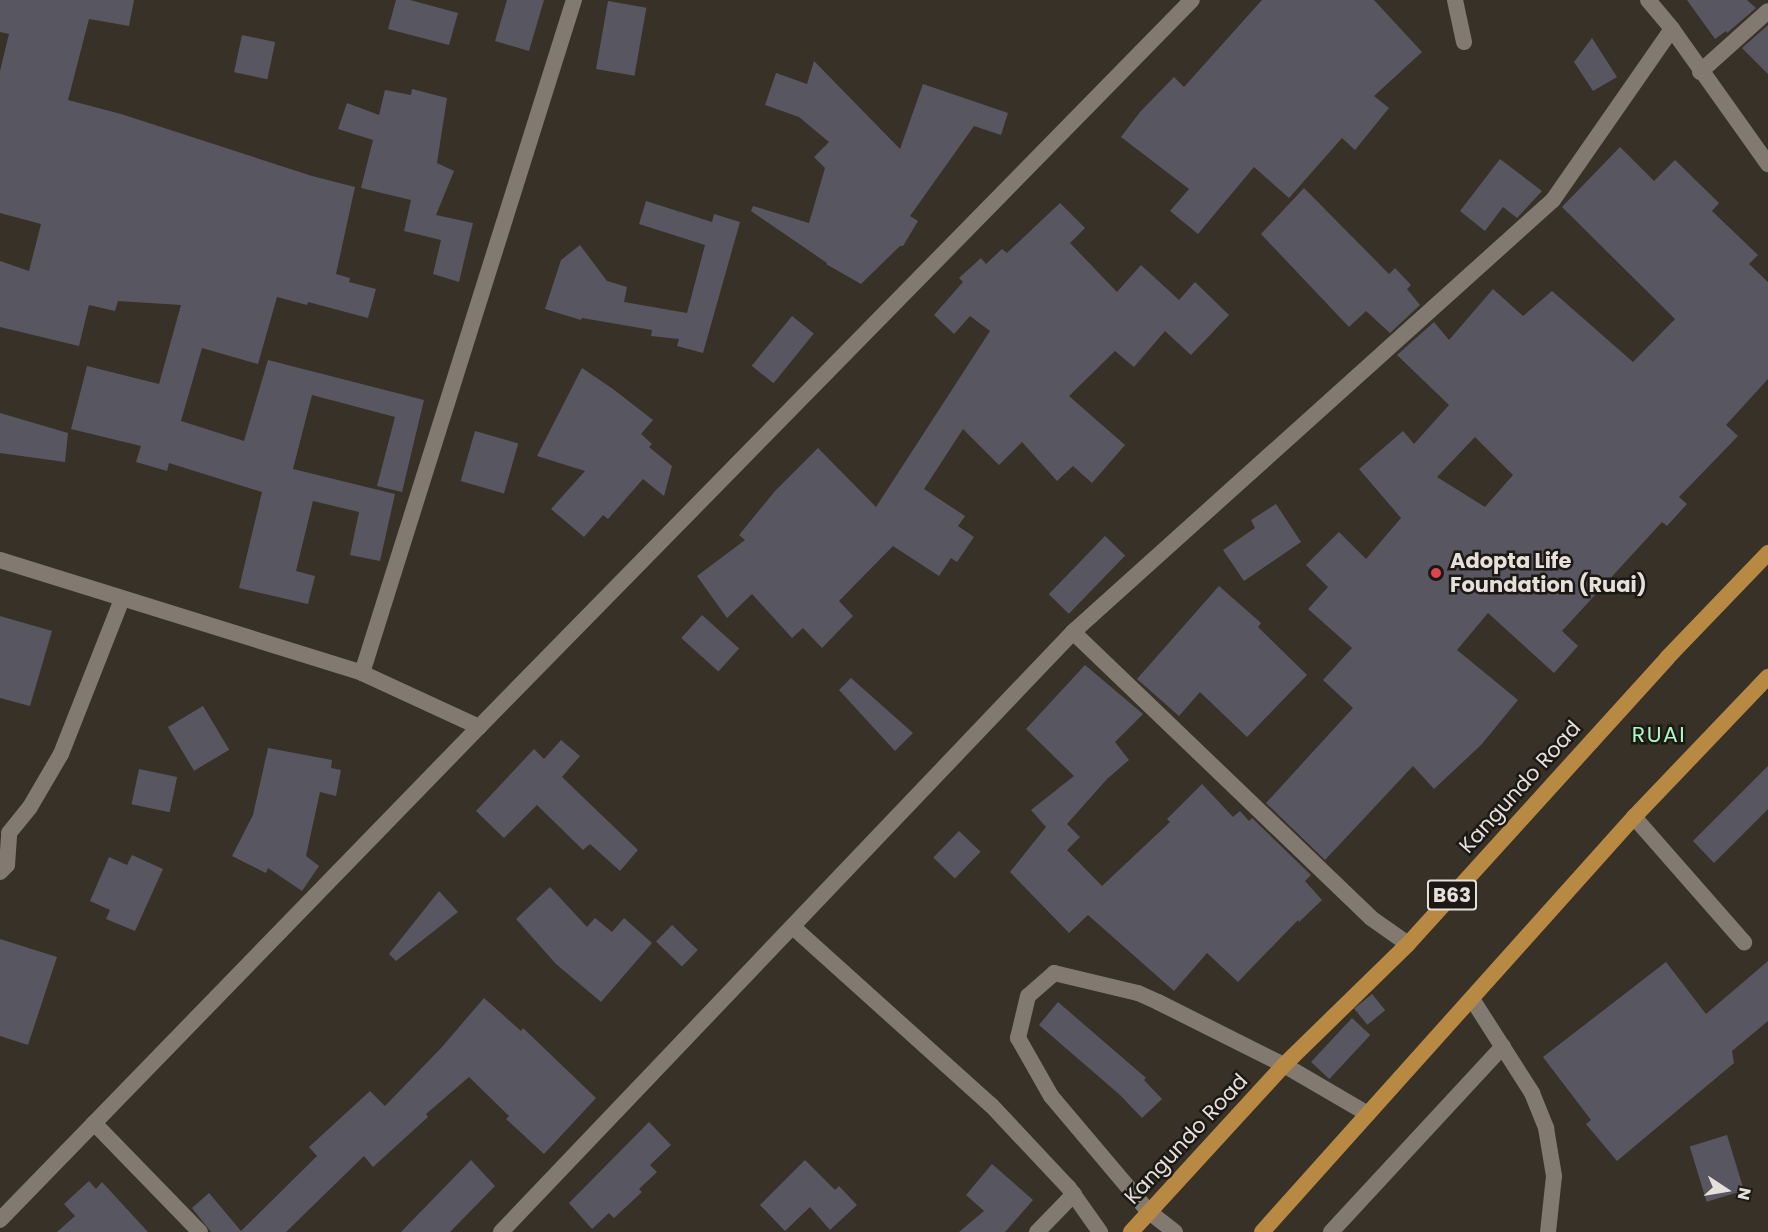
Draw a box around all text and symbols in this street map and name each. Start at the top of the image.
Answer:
place label: Adopta Life Foundation (Ruai) [1450,548,1647,598]
marker: Adopta Life Foundation (Ruai) [1427,564,1445,582]
street label: Kangundo Road [1454,716,1586,858]
district label: RUAI [1632,722,1686,748]
road number: B63 [1426,878,1478,912]
street label: Kangundo Road [1119,1069,1253,1209]
north arrow [1696,1160,1756,1220]
text: N [1732,1186,1757,1202]

